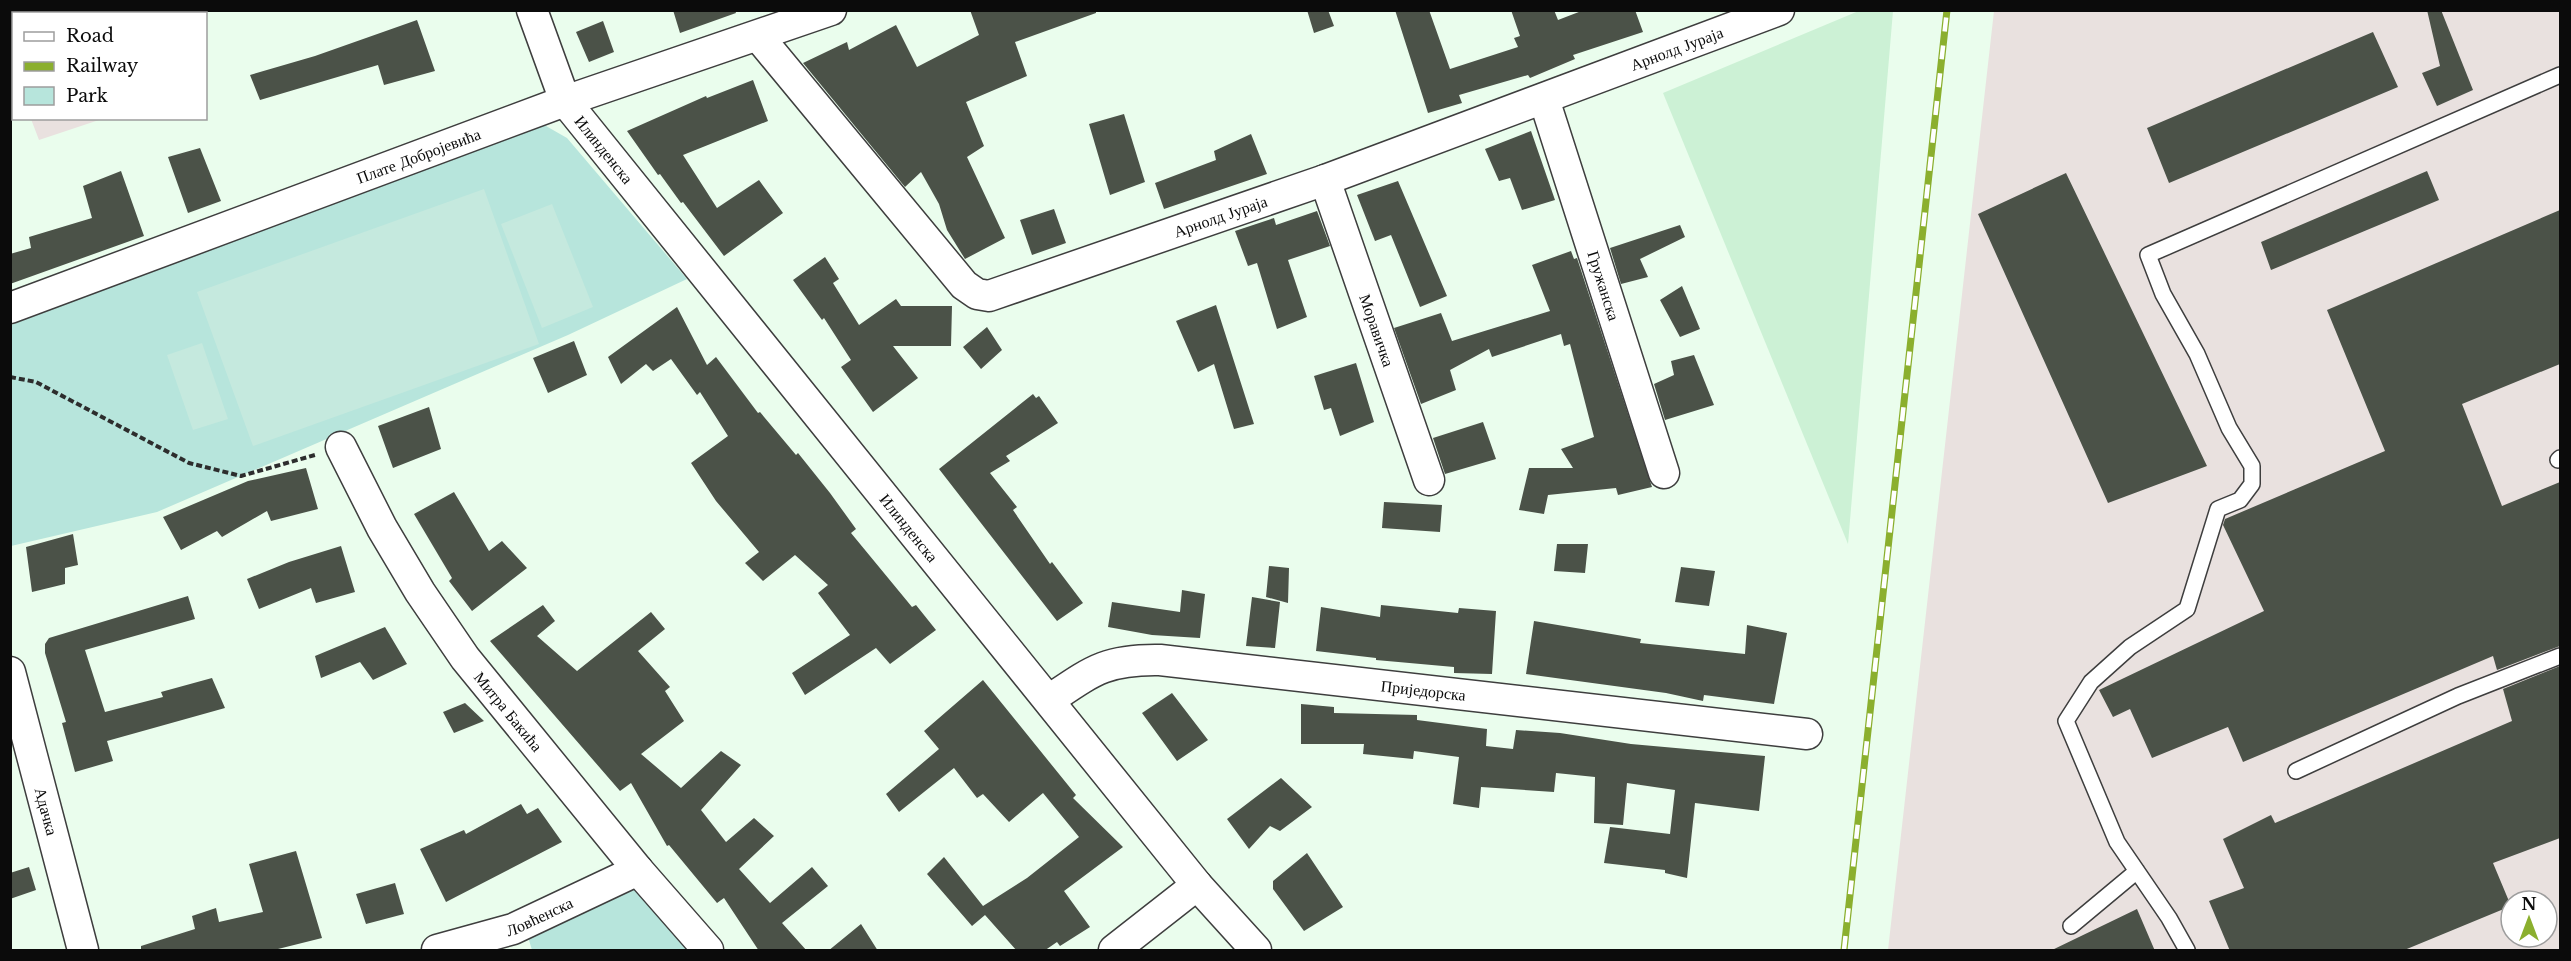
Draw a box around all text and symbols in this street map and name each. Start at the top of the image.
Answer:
legend [12,12,207,120]
street label: Арнолд Јураја [1627,22,1726,75]
text: Road [66,25,114,47]
text: Railway [66,55,139,77]
text: Park [66,85,108,107]
street label: Илинденска [570,111,638,188]
street label: Плате Добројевића [354,123,483,188]
street label: Арнолд Јураја [1171,191,1270,241]
street label: Гружанска [1583,248,1624,323]
street label: Моравичка [1355,291,1399,369]
street label: Илинденска [875,490,943,566]
street label: Митра Бакића [470,667,547,755]
street label: Приједорска [1380,675,1467,705]
street label: Адачка [31,785,62,837]
north arrow [2499,889,2559,949]
street label: Ловћенска [504,892,576,940]
text: N [2521,894,2537,914]

